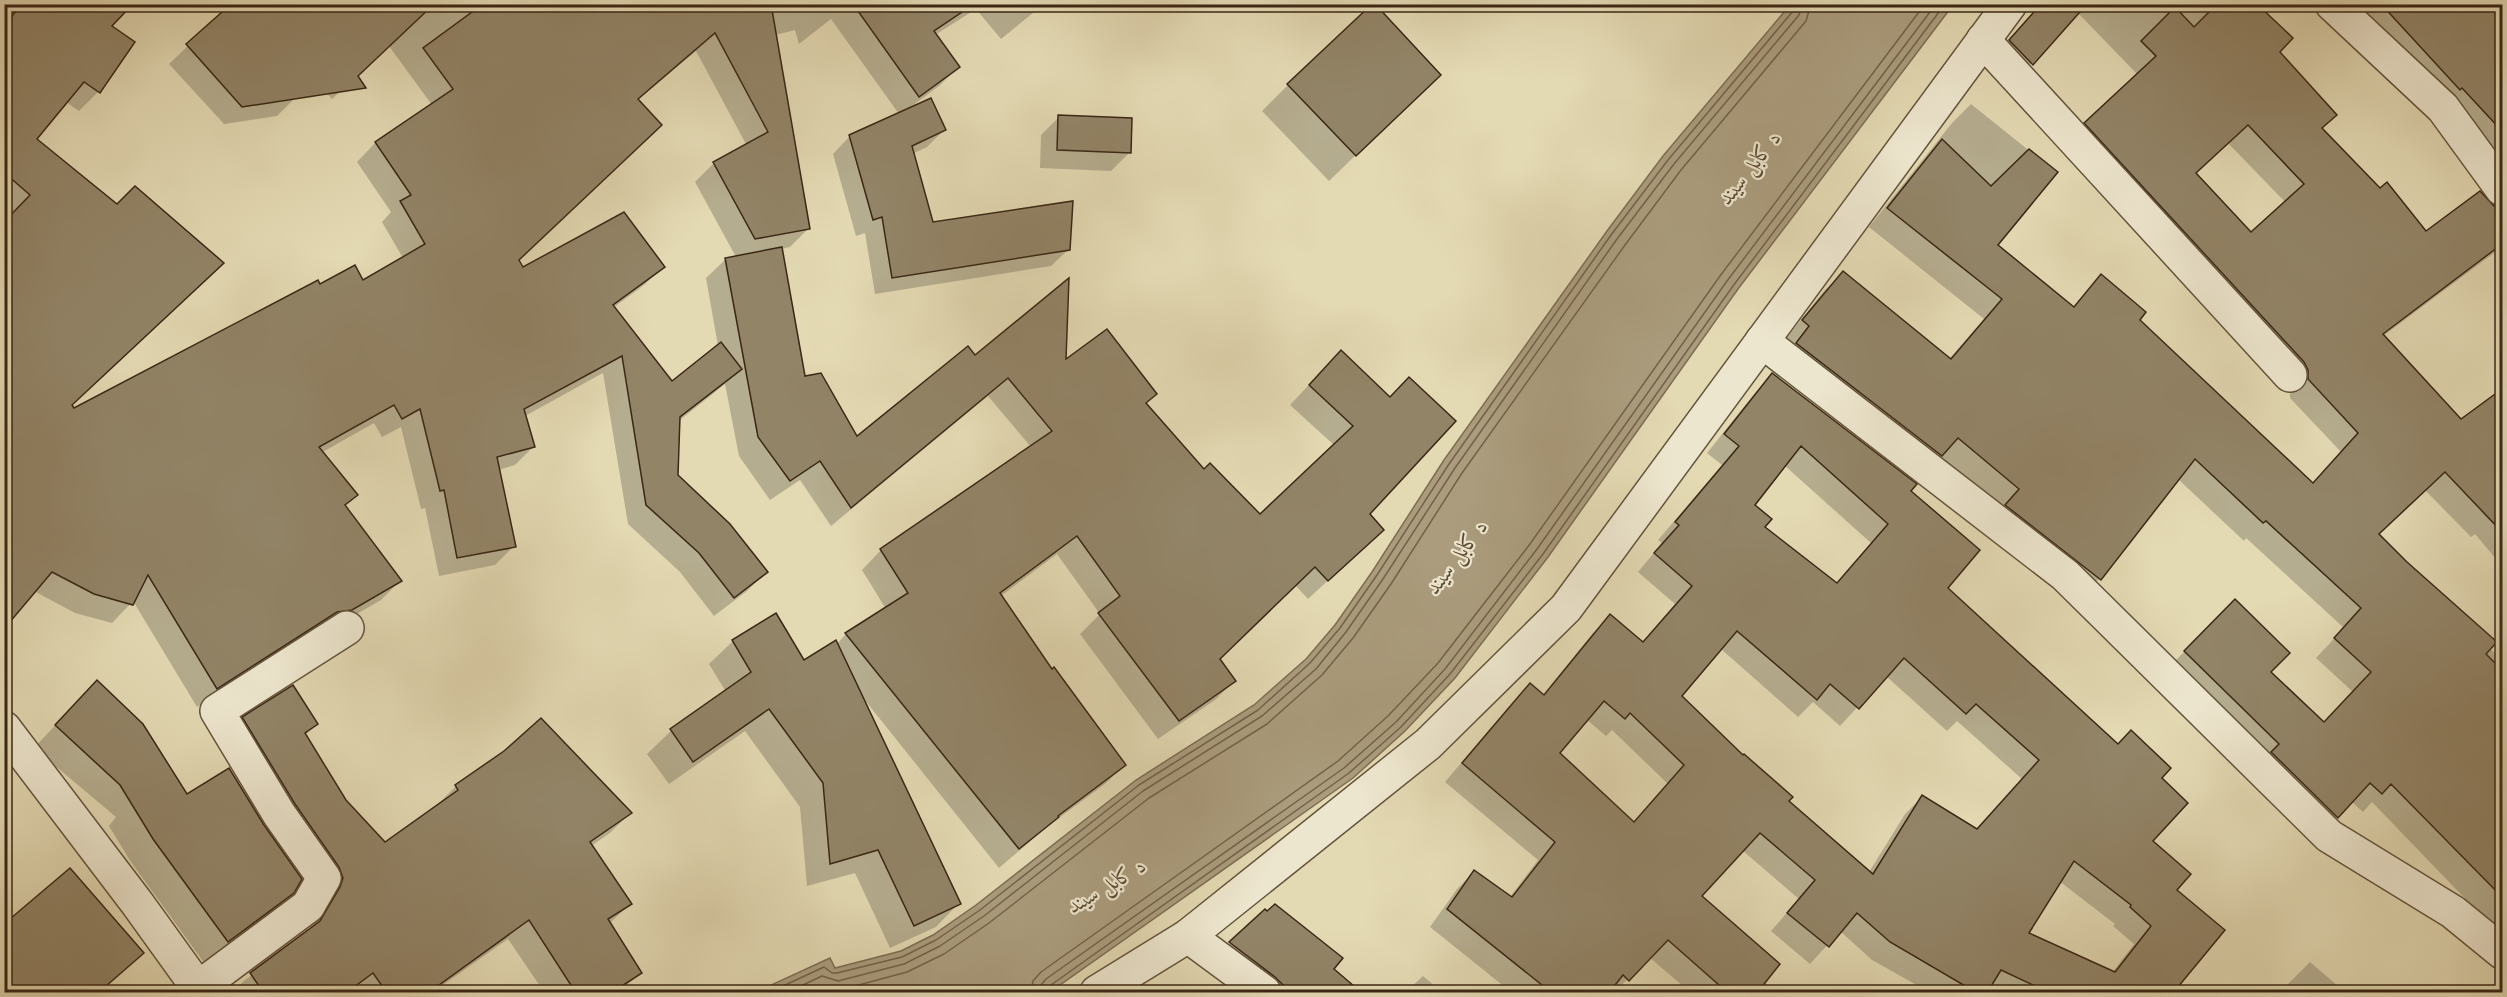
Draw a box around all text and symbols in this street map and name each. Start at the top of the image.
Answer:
water label: د کابل سيند [1712,125,1788,211]
water label: د کابل سيند [1419,514,1495,600]
water label: د کابل سيند [1062,851,1152,921]

